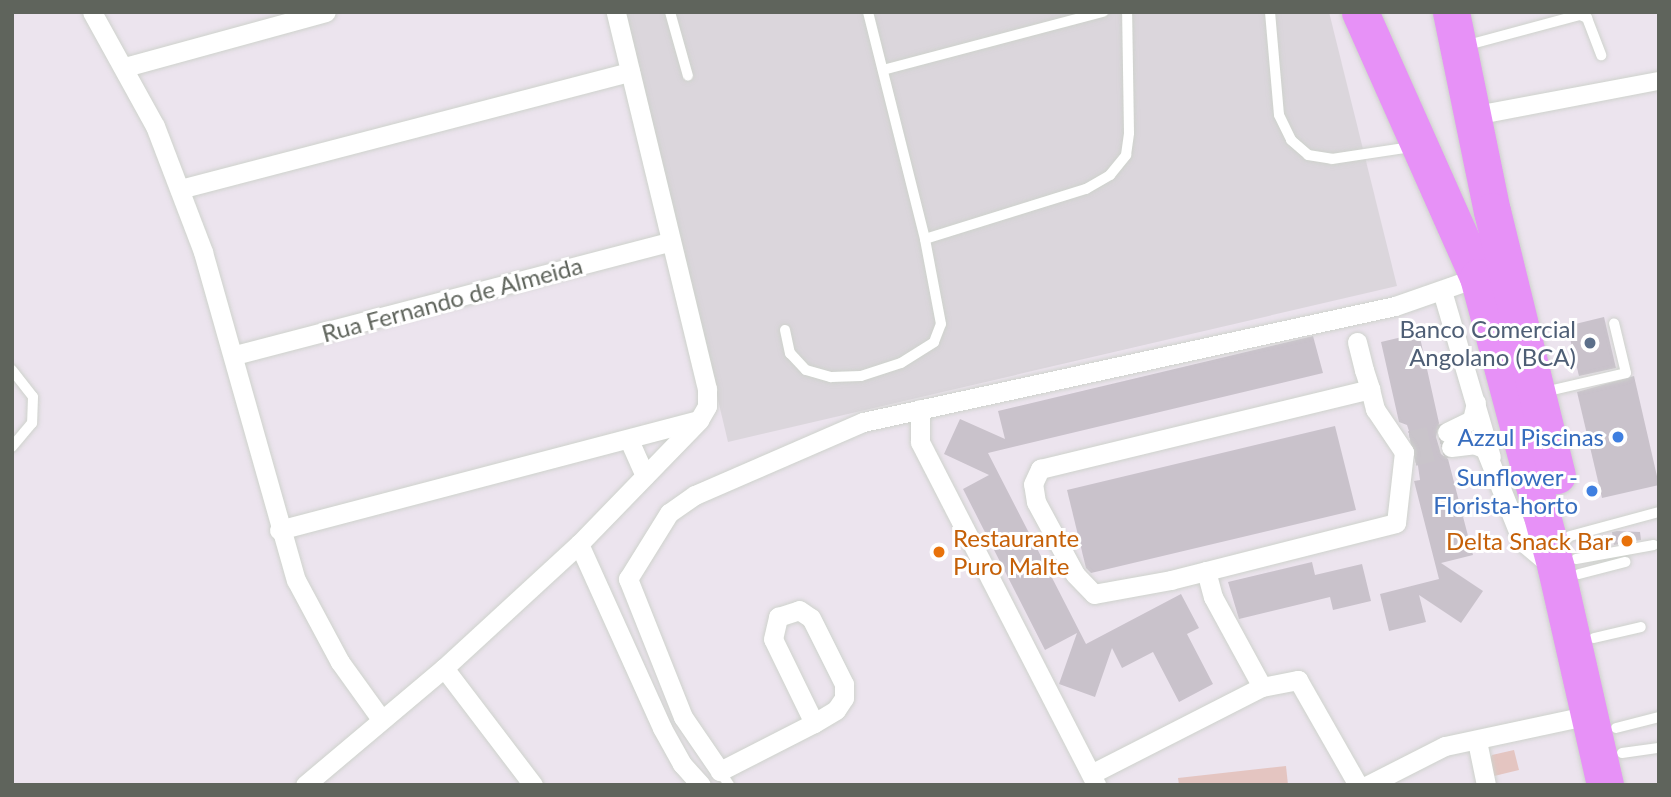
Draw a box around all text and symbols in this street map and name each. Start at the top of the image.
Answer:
street label: Rua Fernando de Almeida [318,250,586,348]
place label: Banco Comercial Angolano (BCA) [1399,315,1576,371]
marker: Banco Comercial Angolano (BCA) [1582,335,1598,351]
place label: Azzul Piscinas [1457,423,1604,451]
marker: Azzul Piscinas [1610,429,1626,445]
place label: Sunflower - Florista-horto [1433,463,1578,519]
marker: Sunflower - Florista-horto [1584,483,1600,499]
place label: Restaurante Puro Malte [953,524,1079,580]
place label: Delta Snack Bar [1446,527,1613,555]
marker: Delta Snack Bar [1619,533,1635,549]
marker: Restaurante Puro Malte [931,544,947,560]

